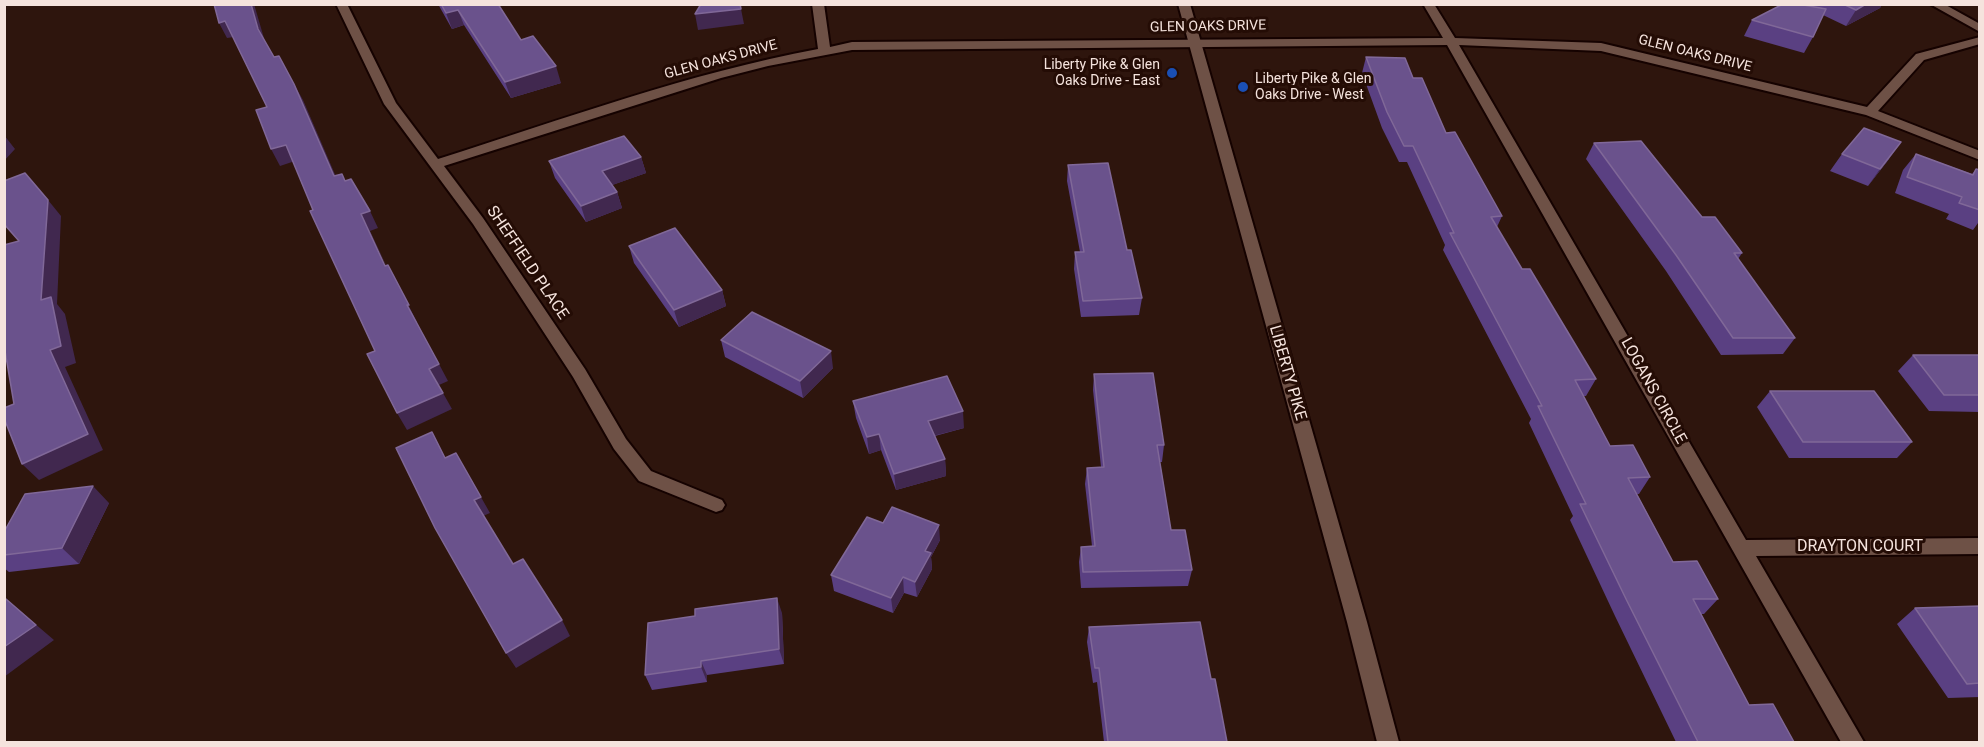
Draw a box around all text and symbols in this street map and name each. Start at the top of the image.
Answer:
street label: GLEN OAKS DRIVE [1150,18,1266,36]
street label: GLEN OAKS DRIVE [1637,32,1753,76]
street label: GLEN OAKS DRIVE [663,37,779,83]
place label: Liberty Pike & Glen Oaks Drive - East [1044,57,1160,90]
marker: Liberty Pike & Glen Oaks Drive - East [1165,66,1179,80]
place label: Liberty Pike & Glen Oaks Drive - West [1255,71,1371,104]
marker: Liberty Pike & Glen Oaks Drive - West [1236,80,1250,94]
street label: SHEFFIELD PLACE [482,203,572,323]
street label: LIBERTY PIKE [1264,323,1310,423]
street label: LOGANS CIRCLE [1616,335,1690,447]
street label: DRAYTON COURT [1797,537,1923,557]

